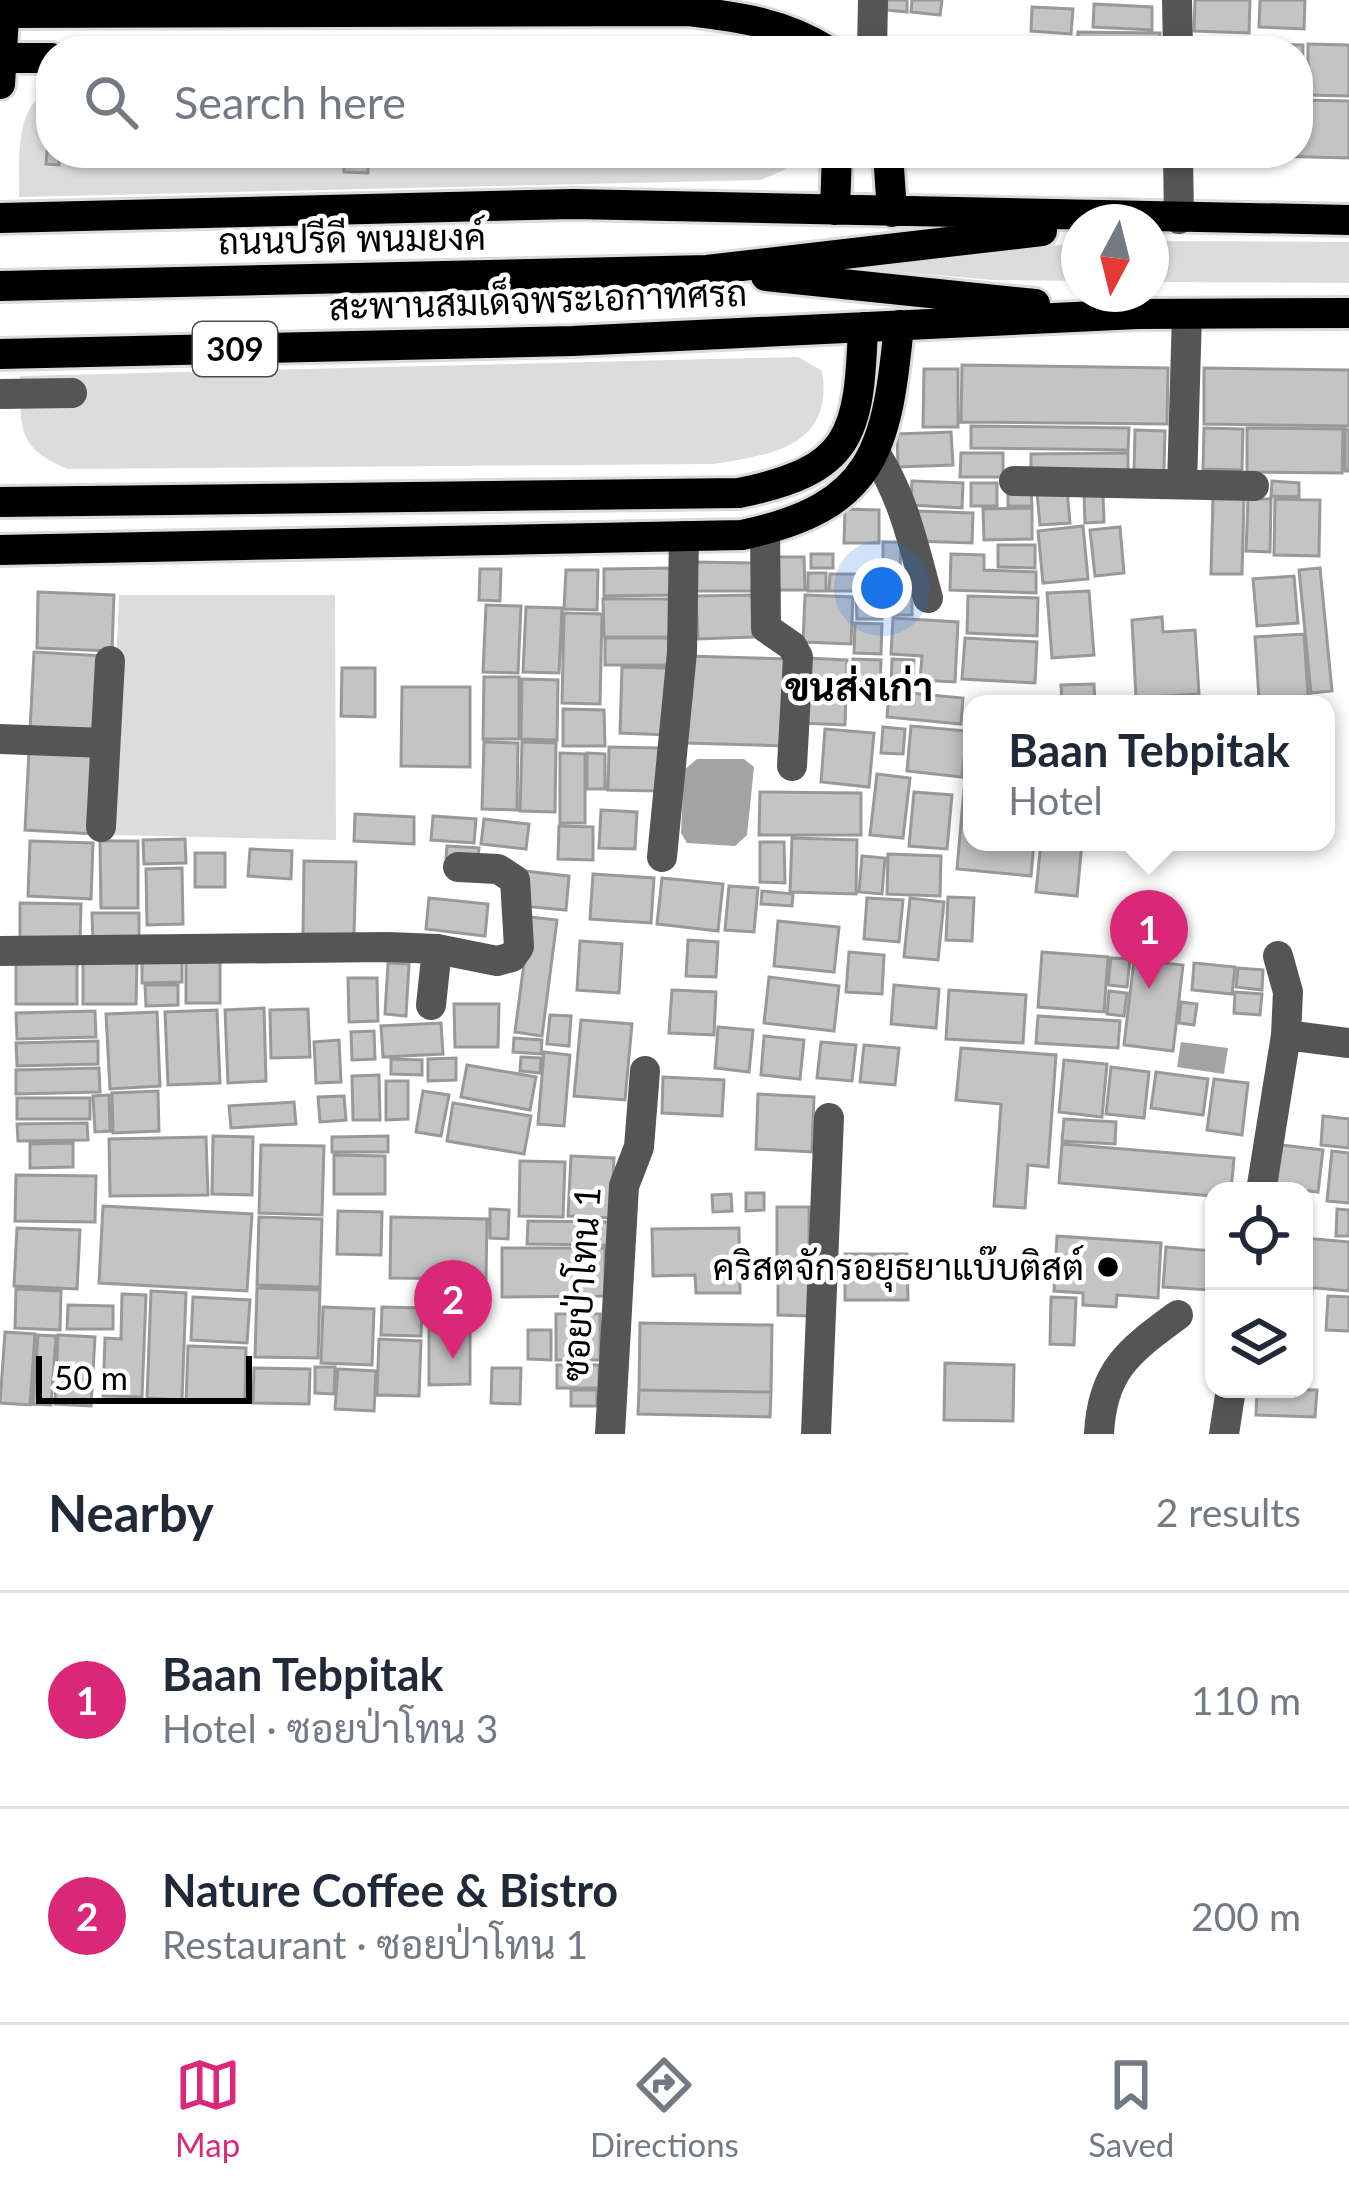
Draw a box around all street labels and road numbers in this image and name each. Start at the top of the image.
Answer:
street label: ถนนปรีดี พนมยงค์ [218,214,486,262]
street label: สะพานสมเด็จพระเอกาทศรถ [328,269,748,328]
road number: 309 [193,322,277,376]
street label: ซอยป่าโทน 1 [551,1185,609,1383]

